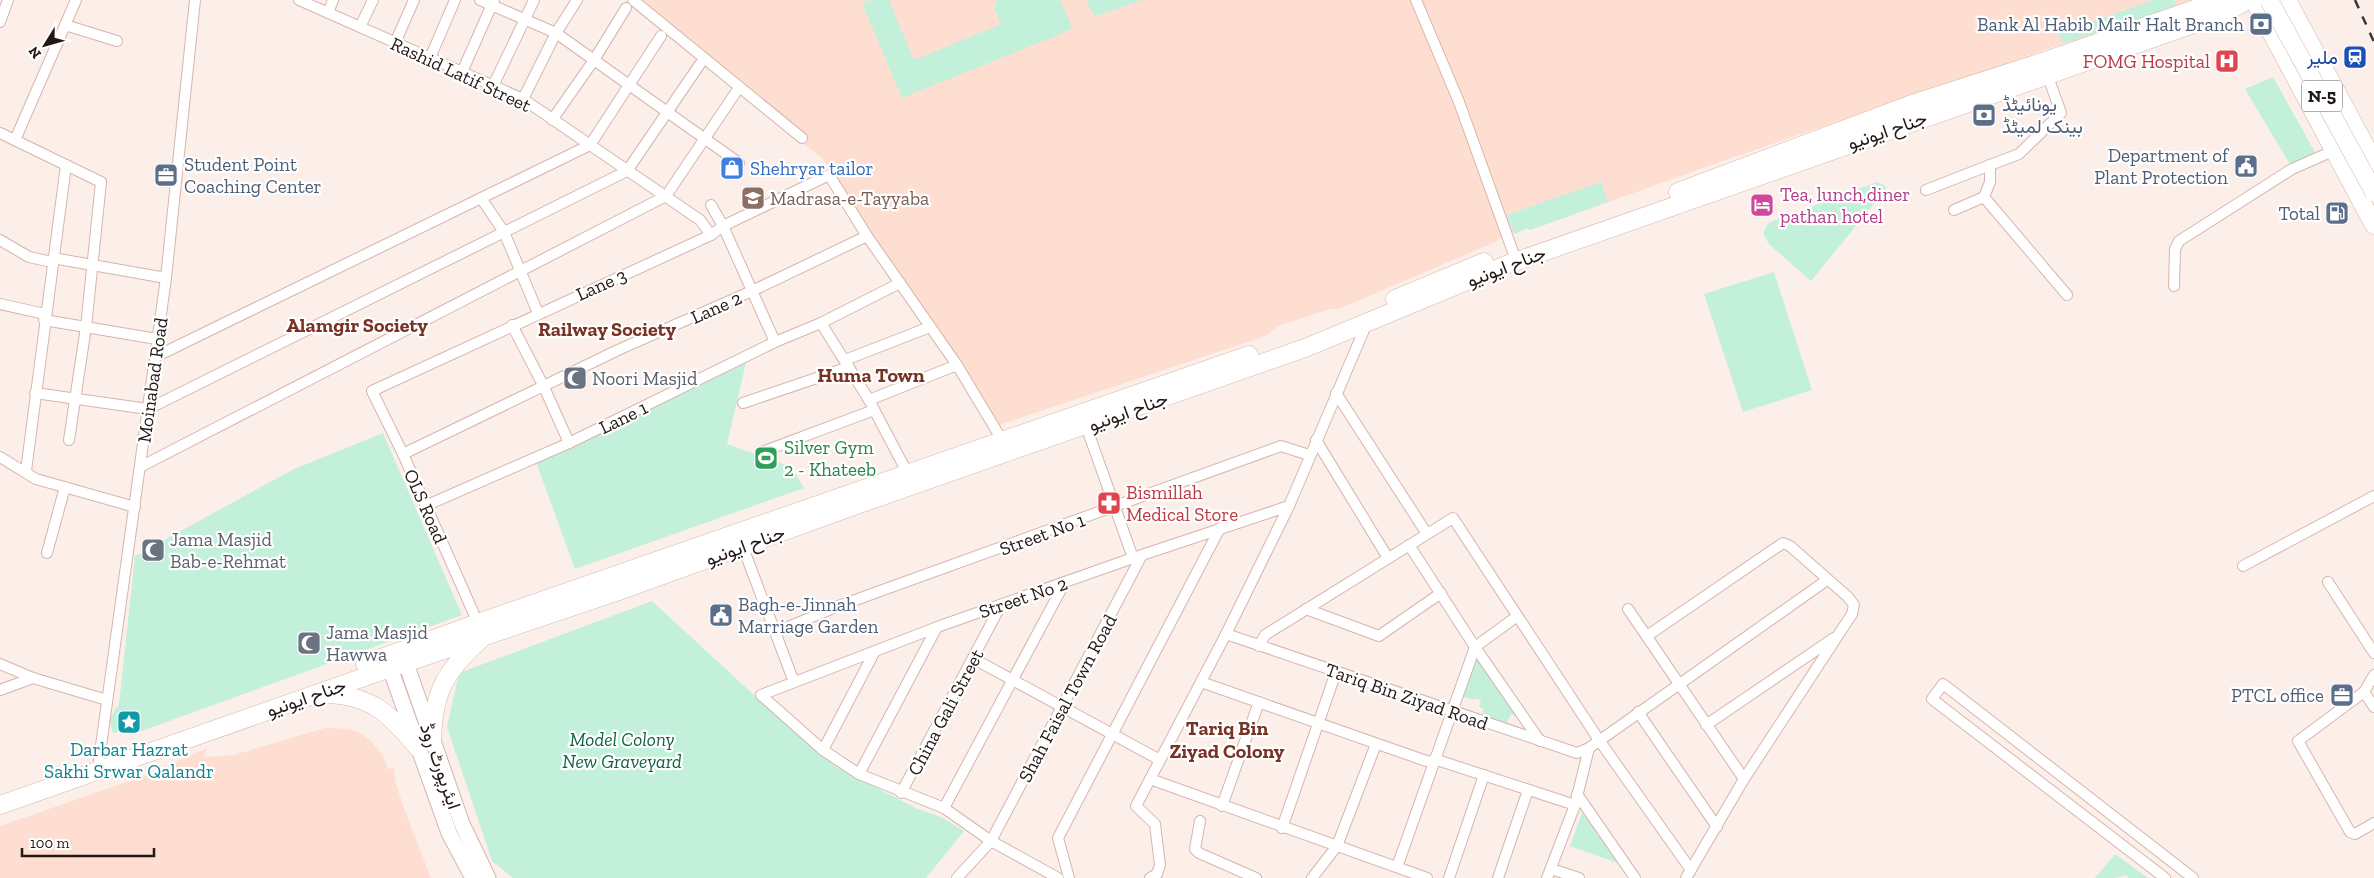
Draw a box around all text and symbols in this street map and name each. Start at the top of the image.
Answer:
bank icon: Bank Al Habib Mailr Halt Branch [2248,11,2274,37]
place label: Bank Al Habib Mailr Halt Branch [1977,13,2244,36]
north arrow [20,20,70,70]
street label: Rashid Latif Street [387,32,535,117]
text: N [25,43,45,62]
station icon: ملیر [2342,44,2368,70]
place label: ملیر [2306,46,2338,69]
hospital icon: FOMG Hospital [2214,48,2240,74]
place label: FOMG Hospital [2083,50,2210,73]
road number: N-5 [2302,80,2342,112]
place label: یونائیٹڈ بینک لمیٹڈ [2002,93,2083,138]
bank icon: یونائیٹڈ بینک لمیٹڈ [1971,102,1997,128]
street label: جناح ایونیو [1844,106,1930,156]
place label: Department of Plant Protection [2094,144,2230,189]
place label: Student Point Coaching Center [184,153,322,198]
public building icon: Department of Plant Protection [2233,153,2259,179]
shop icon: Shehryar tailor [719,155,745,181]
place label: Shehryar tailor [750,157,874,180]
office icon: Student Point Coaching Center [153,162,179,188]
place label: Tea, lunch,diner pathan hotel [1780,183,1910,228]
school or university icon: Madrasa-e-Tayyaba [740,185,766,211]
place label: Madrasa-e-Tayyaba [770,187,929,210]
hotel icon: Tea, lunch,diner pathan hotel [1749,192,1775,218]
fuel station icon: Total [2324,200,2350,226]
place label: Total [2278,202,2320,225]
street label: جناح ایونیو [1463,241,1549,293]
street label: Lane 3 [572,263,630,306]
street label: Lane 2 [687,286,745,329]
district label: Alamgir Society [286,313,428,337]
street label: Moinabad Road [132,315,173,444]
district label: Railway Society [538,317,676,341]
district label: Huma Town [817,363,925,387]
mosque icon: Noori Masjid [562,365,588,391]
place label: Noori Masjid [592,367,698,390]
street label: جناح ایونیو [1085,387,1171,437]
street label: Lane 1 [595,396,651,439]
place label: Silver Gym 2 - Khateeb [784,436,876,481]
sports icon: Silver Gym 2 - Khateeb [753,445,779,471]
street label: OLS Road [399,465,452,548]
place label: Bismillah Medical Store [1126,481,1238,526]
pharmacy icon: Bismillah Medical Store [1096,490,1122,516]
street label: Street No 1 [996,508,1088,561]
street label: جناح ایونیو [702,521,788,571]
place label: Jama Masjid Bab-e-Rehmat [170,528,286,573]
mosque icon: Jama Masjid Bab-e-Rehmat [140,537,166,563]
street label: Street No 2 [976,572,1070,623]
place label: Bagh-e-Jinnah Marriage Garden [738,593,879,638]
public building icon: Bagh-e-Jinnah Marriage Garden [708,602,734,628]
street label: Shah Faisal Town Road [1013,610,1122,786]
place label: Jama Masjid Hawwa [326,621,428,666]
mosque icon: Jama Masjid Hawwa [296,630,322,656]
street label: China Gali Street [903,645,988,779]
street label: Tariq Bin Ziyad Road [1322,658,1492,735]
street label: جناح ایونیو [263,673,349,723]
office icon: PTCL office [2329,682,2355,708]
place label: PTCL office [2231,684,2324,707]
place icon: Darbar Hazrat Sakhi Srwar Qalandr [116,709,142,735]
district label: Tariq Bin Ziyad Colony [1170,716,1285,763]
street label: ایئرپورٹ روڈ [413,720,466,813]
park label: Model Colony New Graveyard [562,728,682,773]
place label: Darbar Hazrat Sakhi Srwar Qalandr [44,738,214,783]
scale bar [22,826,155,858]
text: 100 m [30,834,69,852]

